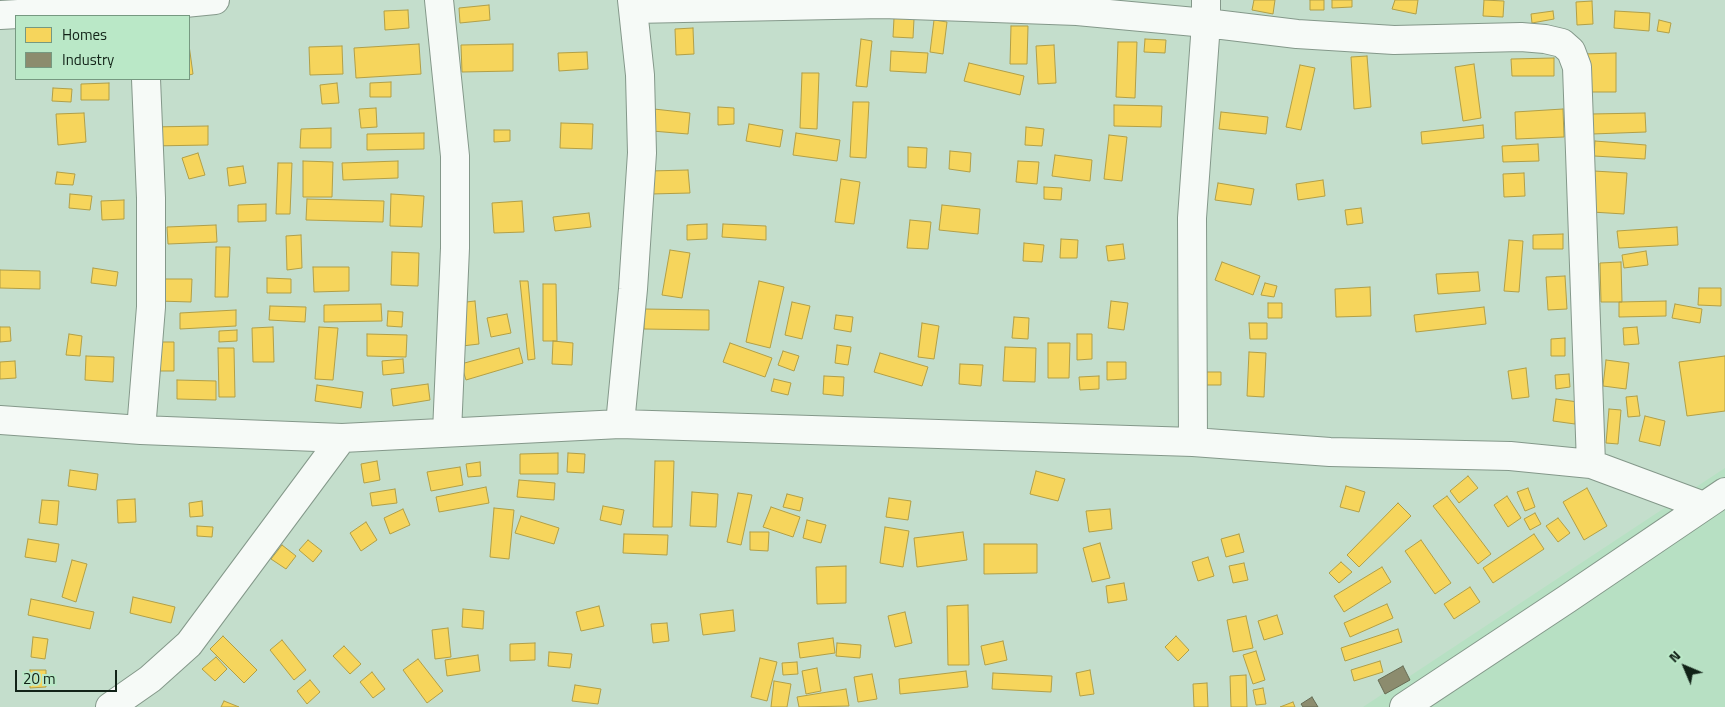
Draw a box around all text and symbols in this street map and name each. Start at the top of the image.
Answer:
legend [15,15,190,80]
text: Homes [62,23,107,46]
text: Industry [62,48,114,71]
north arrow [1660,642,1710,692]
text: N [1663,645,1685,667]
scale bar [18,660,120,692]
text: 20 m [23,667,56,690]

